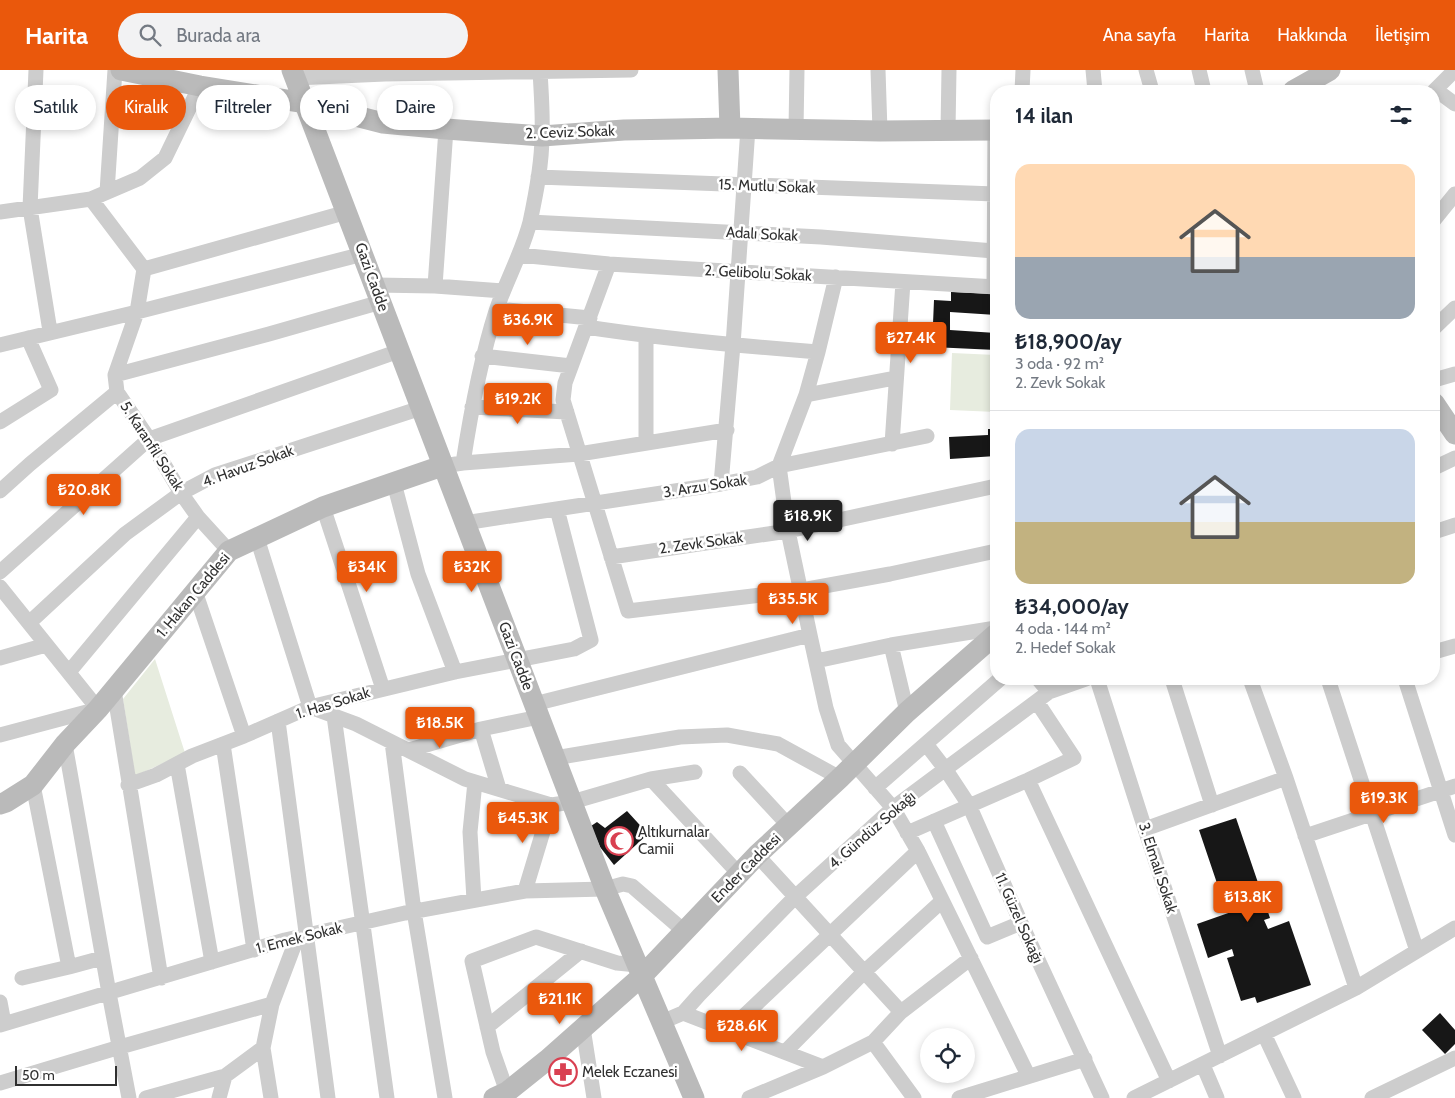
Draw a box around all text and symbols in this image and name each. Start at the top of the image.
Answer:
search box [118,13,468,58]
text: Harita [25,21,88,50]
icon: search [136,21,164,49]
text: Burada ara [176,24,260,47]
text: Ana sayfa [1103,24,1176,46]
text: Harita [1204,24,1249,46]
text: Hakkında [1277,24,1347,46]
text: İletişim [1375,24,1430,46]
chip: Satılık [15,85,96,130]
chip: Kiralık [106,85,186,130]
chip: Filtreler [196,85,290,130]
chip: Yeni [300,85,367,130]
chip: Daire [377,85,453,130]
icon: filters [1387,101,1415,129]
text: 14 ilan [1015,103,1073,128]
street label: 2. Ceviz Sokak [525,121,615,143]
street label: 15. Mutlu Sokak [718,175,816,197]
icon: home [1170,196,1260,286]
street label: Adalı Sokak [725,223,799,245]
street label: Gazi Cadde [351,240,393,314]
street label: 2. Gelibolu Sokak [704,261,813,285]
pin: ₺36.9K [487,304,569,346]
text: ₺36.9K [503,310,553,329]
pin: ₺27.4K [870,322,952,364]
text: ₺27.4K [886,328,936,347]
text: ₺18,900/ay [1015,329,1122,354]
text: 3 oda · 92 m² [1015,354,1104,373]
text: 2. Zevk Sokak [1015,373,1105,392]
pin: ₺19.2K [477,382,559,425]
text: ₺19.2K [495,389,541,408]
street label: 5. Karanfil Sokak [116,398,188,494]
street label: 4. Havuz Sokak [200,441,296,491]
icon: home [1170,462,1260,552]
street label: 3. Arzu Sokak [662,470,748,501]
pin: ₺20.8K [43,474,125,516]
text: ₺20.8K [58,480,110,499]
pin: ₺18.9K [767,500,849,542]
text: ₺18.9K [784,506,832,525]
street label: 2. Zevk Sokak [658,528,745,558]
street label: 1. Hakan Caddesi [152,549,234,641]
pin: ₺34K [337,550,397,593]
pin: ₺32K [442,550,502,593]
text: ₺34K [348,557,386,576]
text: ₺32K [454,557,490,576]
pin: ₺35.5K [752,582,834,625]
text: ₺35.5K [769,589,817,608]
text: ₺34,000/ay [1015,594,1129,619]
street label: Gazi Cadde [495,619,537,693]
text: 4 oda · 144 m² [1015,619,1111,638]
text: 2. Hedef Sokak [1015,638,1116,657]
street label: 1. Has Sokak [294,683,372,723]
pin: ₺18.5K [399,706,481,749]
text: ₺18.5K [416,713,464,732]
pin: ₺19.3K [1343,782,1425,824]
street label: 4. Gündüz Sokağı [825,787,919,873]
text: ₺19.3K [1361,788,1407,807]
pin: ₺45.3K [482,802,564,844]
text: ₺45.3K [498,808,548,827]
street label: 3. Elmalı Sokak [1135,820,1181,916]
place label: Altıkurnalar Camii [638,823,709,858]
mosque icon: Altıkurnalar Camii [604,826,634,856]
street label: Ender Caddesi [708,830,784,906]
street label: 11. Güzel Sokağı [991,870,1047,966]
pin: ₺13.8K [1207,880,1289,923]
text: ₺13.8K [1224,887,1272,906]
street label: 1. Emek Sokak [254,919,344,957]
pin: ₺21.1K [519,982,601,1025]
text: ₺21.1K [538,989,582,1008]
pin: ₺28.6K [701,1010,783,1052]
text: ₺28.6K [717,1016,767,1035]
map controls [920,1028,975,1083]
button: locate [920,1028,975,1083]
pharmacy icon: Melek Eczanesi [548,1057,578,1087]
scale bar [15,1063,118,1086]
place label: Melek Eczanesi [582,1063,678,1081]
text: 50 m [22,1066,55,1084]

